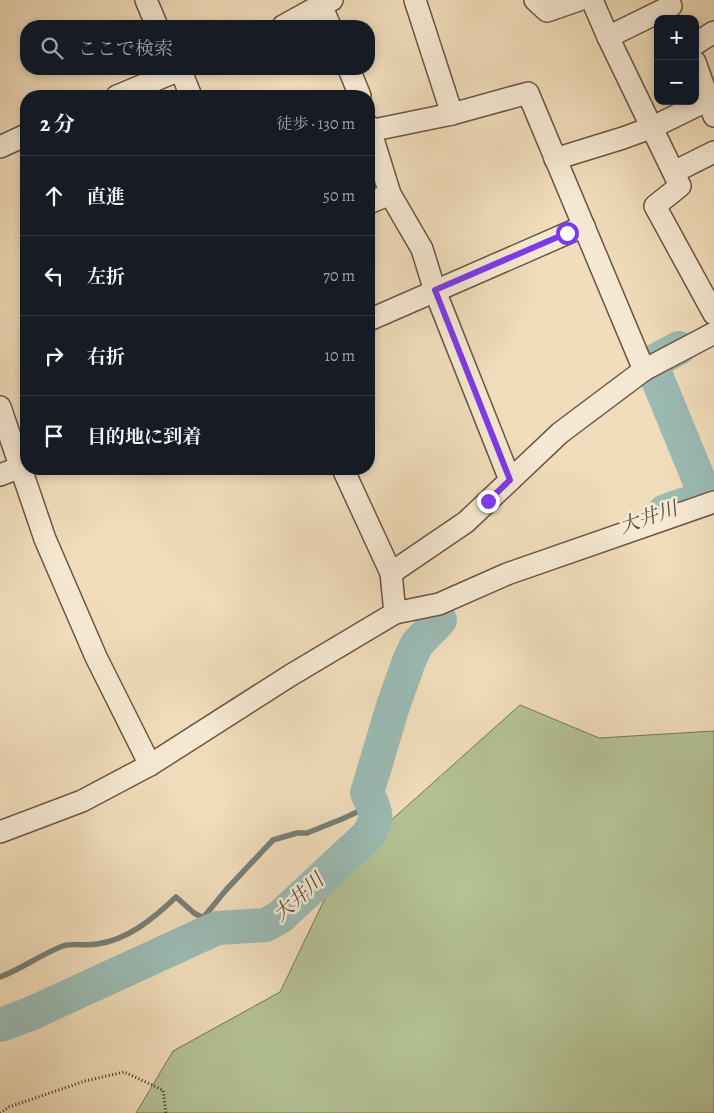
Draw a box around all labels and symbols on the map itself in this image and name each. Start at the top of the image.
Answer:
route start [556,222,579,245]
route end [477,490,500,513]
water label: 大井川 [615,494,683,540]
water label: 大井川 [267,866,331,927]

